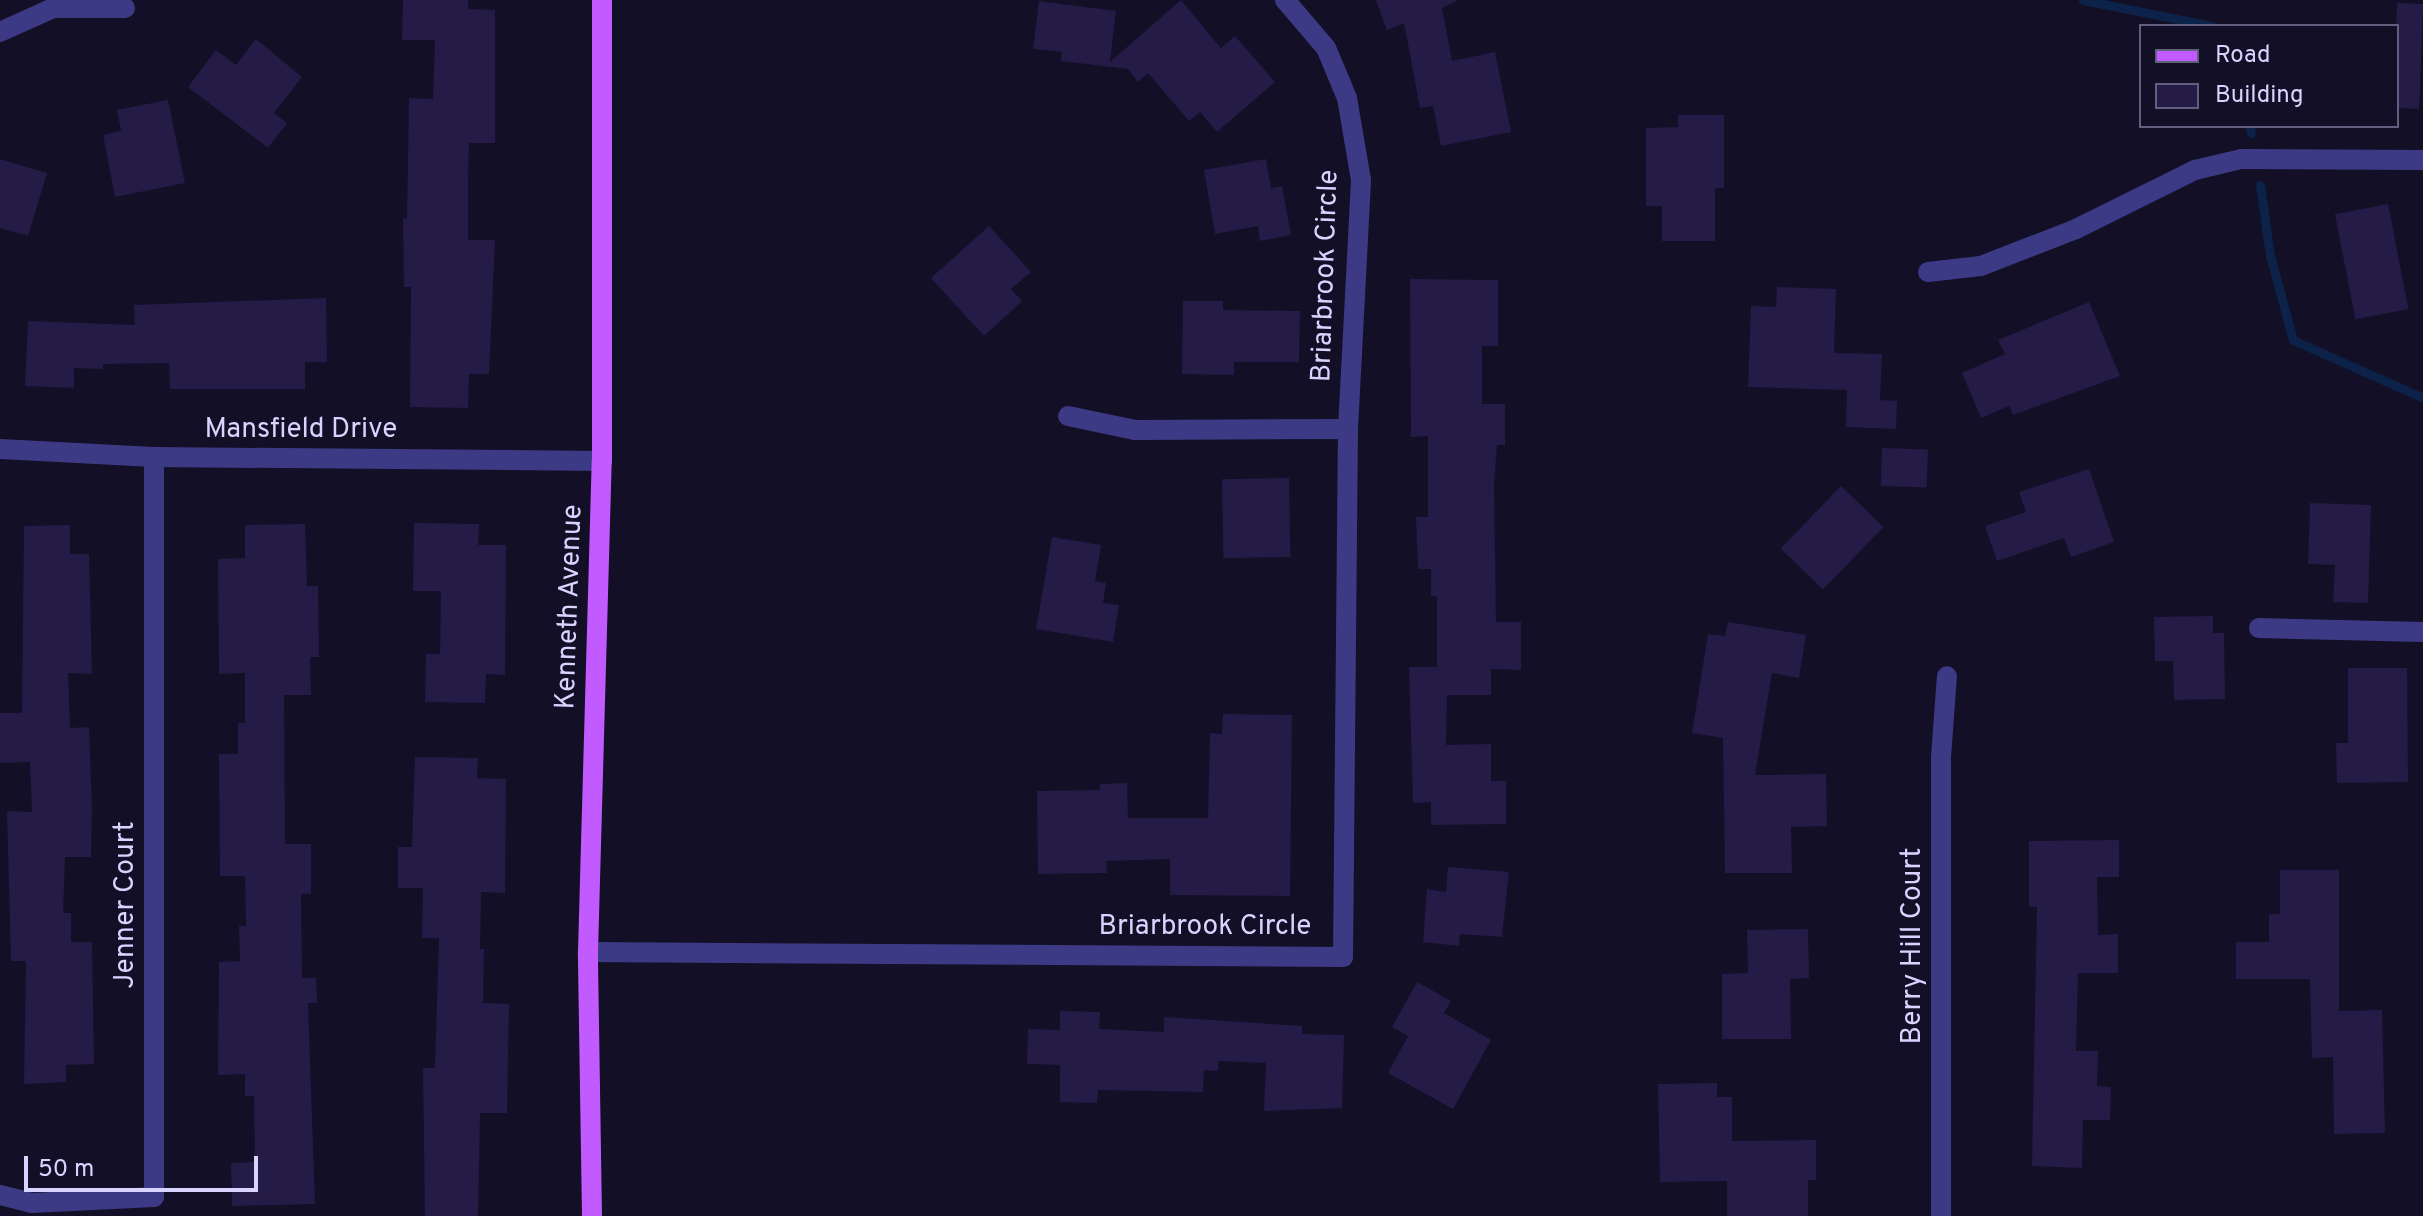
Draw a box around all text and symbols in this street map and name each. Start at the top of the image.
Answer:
legend [2139,24,2399,128]
text: Road [2215,41,2271,71]
text: Building [2215,81,2304,111]
street label: Briarbrook Circle [1305,169,1347,383]
street label: Mansfield Drive [205,413,397,447]
street label: Kenneth Avenue [550,503,590,711]
street label: Jenner Court [109,821,143,989]
street label: Berry Hill Court [1896,848,1930,1044]
street label: Briarbrook Circle [1099,910,1311,944]
scale bar [28,1140,262,1190]
text: 50 m [38,1155,94,1185]

